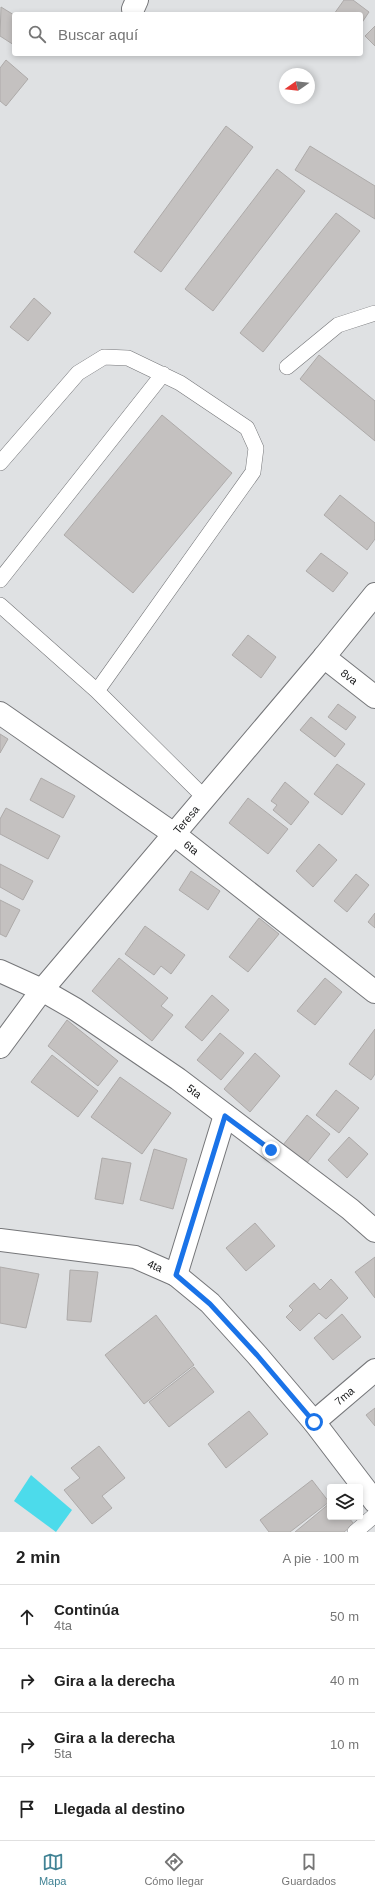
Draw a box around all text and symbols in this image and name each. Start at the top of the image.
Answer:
search box [12,12,363,56]
icon: search [26,23,48,45]
text: Buscar aquí [58,26,138,43]
north arrow [279,68,315,104]
street label: 8va [338,667,361,687]
street label: Teresa [171,803,202,836]
street label: 6ta [182,838,202,858]
street label: 5ta [184,1082,205,1101]
route end [262,1141,280,1159]
street label: 4ta [146,1257,165,1275]
street label: 7ma [332,1384,357,1408]
route start [305,1413,323,1431]
map controls [327,1484,363,1520]
button: layers [327,1484,363,1520]
text: 2 min [16,1548,60,1567]
text: A pie · 100 m [282,1551,359,1566]
text: Continúa [54,1601,119,1618]
icon: ahead [16,1606,38,1628]
text: 50 m [330,1609,359,1624]
text: 4ta [54,1618,72,1633]
icon: right [16,1670,38,1692]
text: Gira a la derecha [54,1672,175,1689]
text: 40 m [330,1673,359,1688]
text: Gira a la derecha [54,1729,175,1746]
icon: right [16,1734,38,1756]
text: 10 m [330,1737,359,1752]
text: 5ta [54,1746,72,1761]
icon: arrive [16,1798,38,1820]
text: Llegada al destino [54,1800,185,1817]
tab: Mapa [39,1851,66,1887]
tab: Cómo llegar [144,1851,204,1887]
tab: Guardados [282,1851,336,1887]

